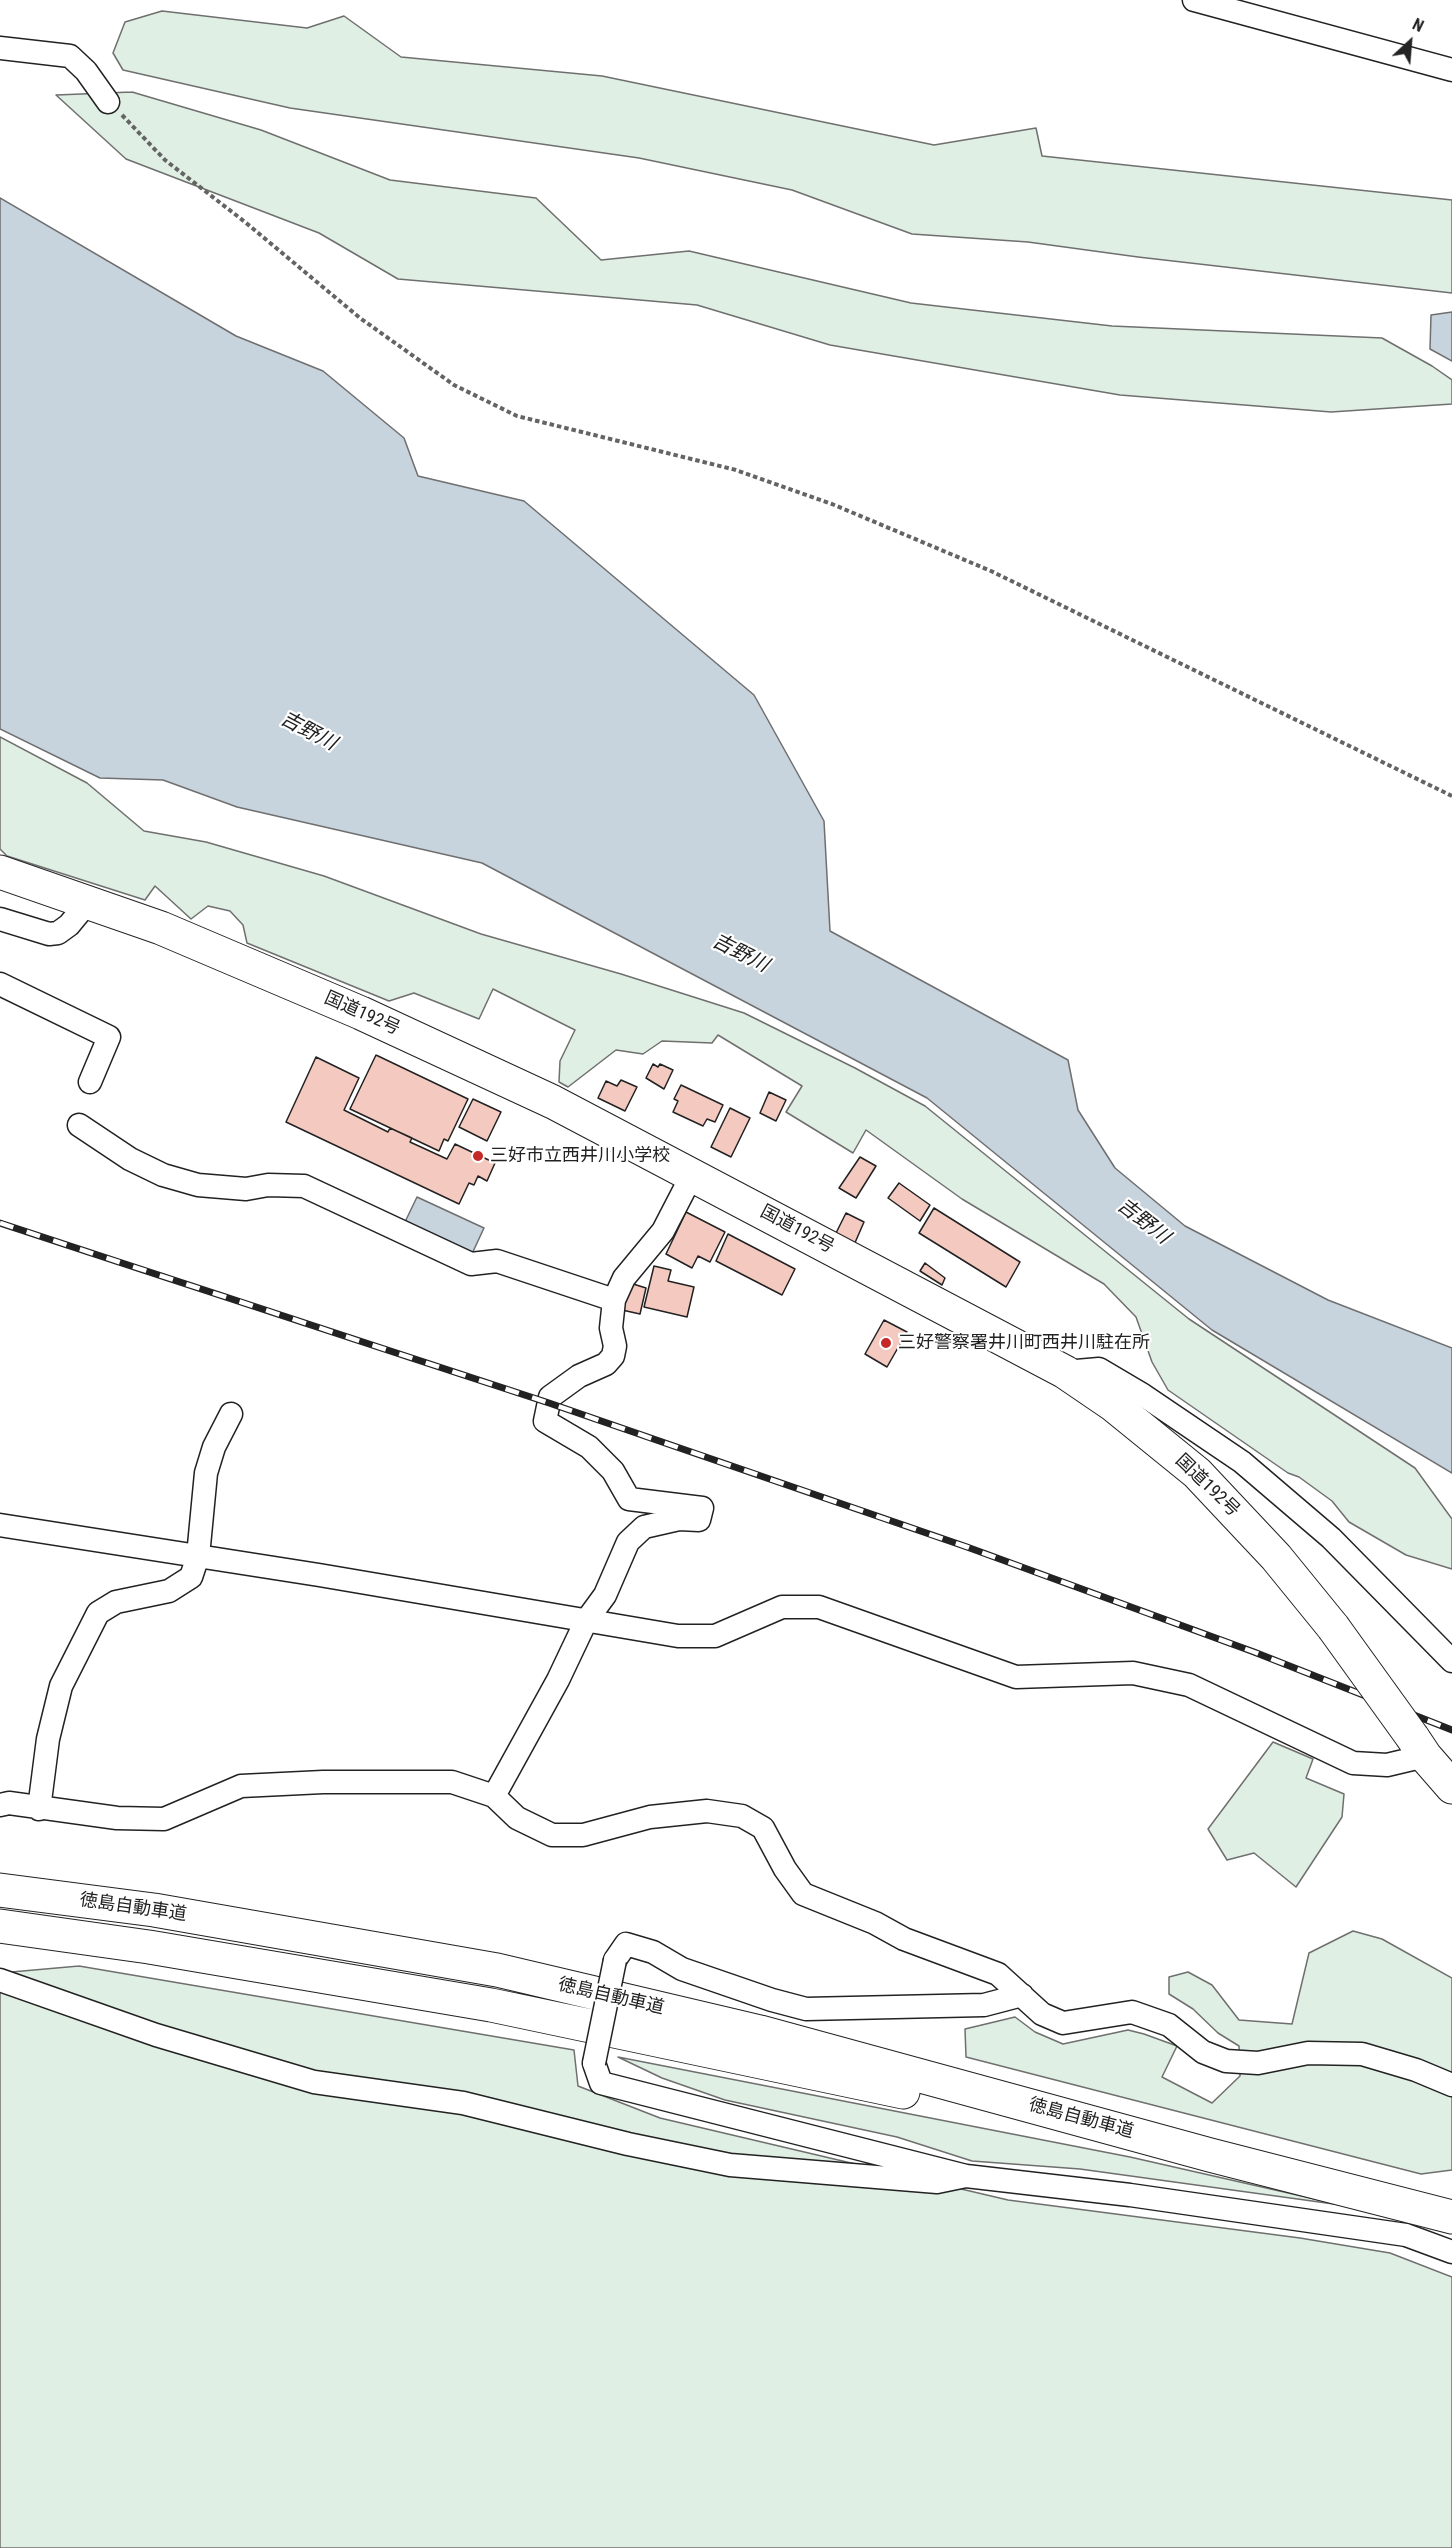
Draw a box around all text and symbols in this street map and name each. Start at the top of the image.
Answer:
north arrow [1380,12,1440,72]
text: N [1410,15,1427,36]
water label: 吉野川 [276,707,340,757]
water label: 吉野川 [708,930,772,978]
street label: 国道192号 [321,988,403,1040]
place label: 三好市立西井川小学校 [490,1145,670,1167]
marker: 三好市立西井川小学校 [471,1149,485,1163]
water label: 吉野川 [1112,1194,1174,1250]
street label: 国道192号 [756,1202,838,1258]
place label: 三好警察署井川町西井川駐在所 [898,1332,1150,1354]
marker: 三好警察署井川町西井川駐在所 [879,1336,893,1350]
street label: 国道192号 [1170,1450,1244,1522]
street label: 徳島自動車道 [78,1890,188,1926]
street label: 徳島自動車道 [556,1974,666,2020]
street label: 徳島自動車道 [1026,2095,1136,2143]

